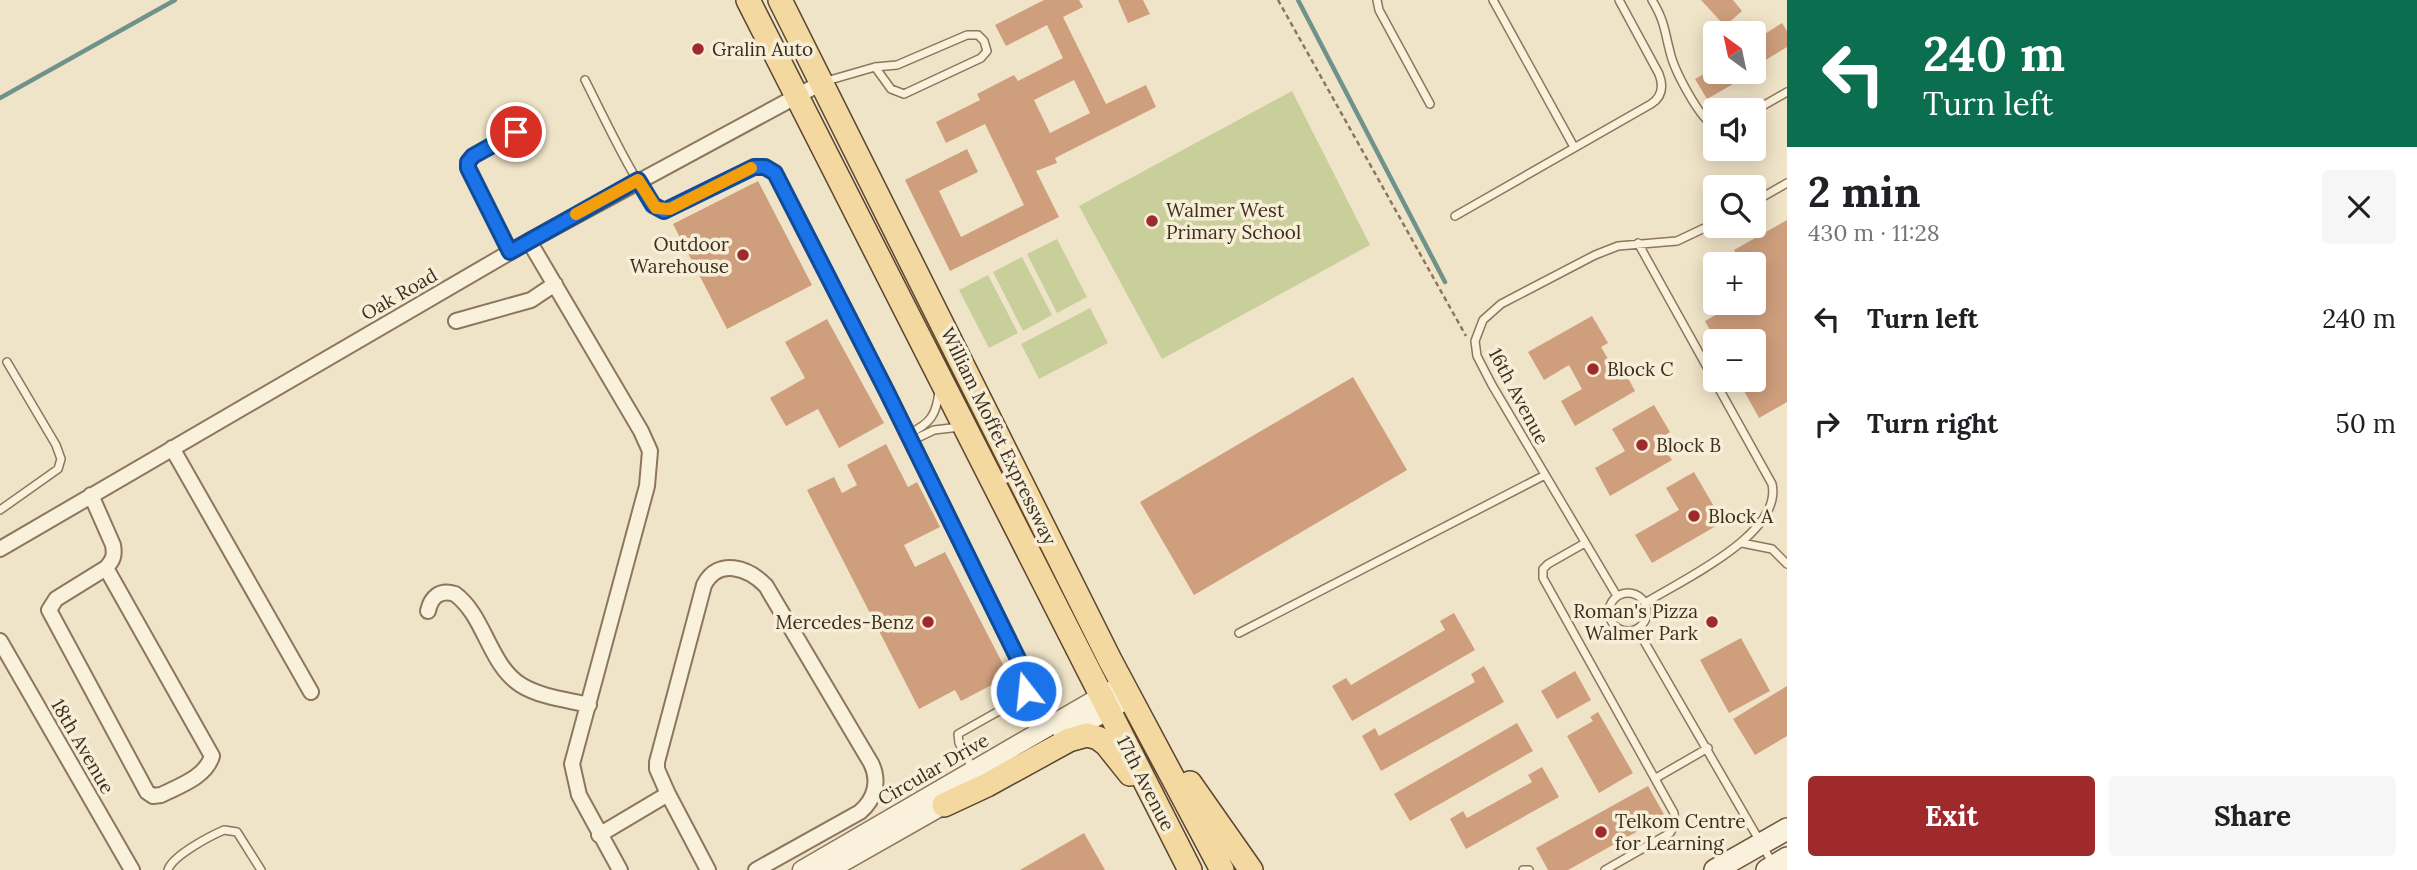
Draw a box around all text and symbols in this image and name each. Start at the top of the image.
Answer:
north arrow [1703,21,1766,84]
map controls [1703,21,1766,392]
text: 240 m [1923,22,2065,84]
icon: left [1808,28,1899,119]
place label: Gralin Auto [712,37,813,61]
marker: Gralin Auto [690,41,706,57]
text: Turn left [1923,83,2053,124]
button: sound [1703,98,1766,161]
pin [486,102,546,162]
icon: arrive [497,113,535,151]
text: 2 min [1808,165,1921,219]
button: close [2322,170,2396,244]
button: search [1703,175,1766,238]
place label: Walmer West Primary School [1166,198,1301,244]
marker: Walmer West Primary School [1144,213,1160,229]
text: 430 m · 11:28 [1808,218,1940,247]
place label: Outdoor Warehouse [630,232,730,278]
marker: Outdoor Warehouse [735,247,751,263]
button: + [1703,252,1766,315]
street label: Oak Road [357,263,441,325]
icon: left [1808,300,1846,338]
text: Turn left [1867,302,1978,335]
text: 240 m [2322,302,2396,335]
street label: William Moffet Expressway [936,323,1062,549]
button: − [1703,329,1766,392]
street label: 16th Avenue [1483,344,1555,448]
place label: Block C [1607,357,1674,381]
marker: Block C [1585,361,1601,377]
icon: right [1808,405,1846,443]
text: Turn right [1867,407,1998,440]
text: 50 m [2336,407,2396,440]
place label: Block B [1656,433,1721,457]
marker: Block B [1634,437,1650,453]
place label: Block A [1708,504,1774,528]
marker: Block A [1686,508,1702,524]
place label: Roman's Pizza Walmer Park [1573,599,1699,645]
place label: Mercedes-Benz [775,610,914,634]
marker: Mercedes-Benz [920,614,936,630]
marker: Roman's Pizza Walmer Park [1704,614,1720,630]
position arrow [989,654,1063,728]
street label: 18th Avenue [46,694,120,798]
street label: Circular Drive [873,728,993,810]
street label: 17th Avenue [1112,731,1180,835]
button: Exit [1808,776,2095,856]
button: Share [2109,776,2396,856]
place label: Telkom Centre for Learning [1615,809,1746,855]
marker: Telkom Centre for Learning [1593,824,1609,840]

